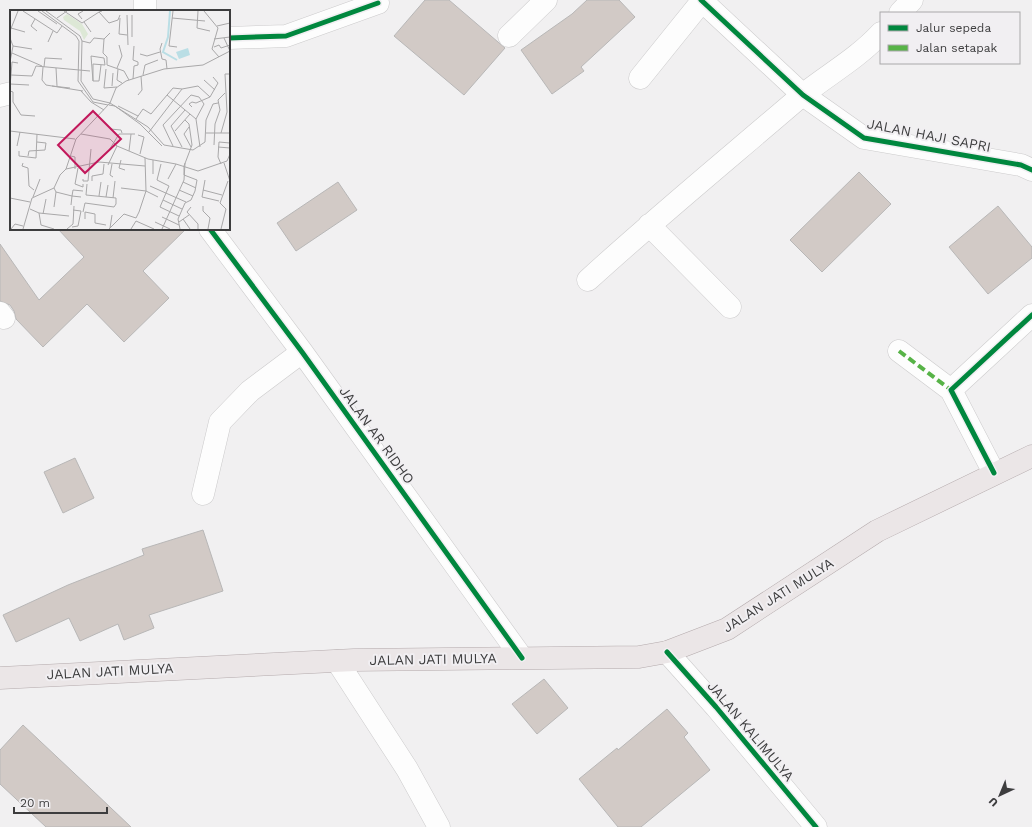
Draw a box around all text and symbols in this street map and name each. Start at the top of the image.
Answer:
inset map [10,10,230,230]
legend [880,12,1020,64]
text: Jalur sepeda [916,21,991,35]
text: Jalan setapak [916,41,998,55]
street label: JALAN HAJI SAPRI [866,115,992,155]
street label: JALAN AR RIDHO [336,383,418,487]
street label: JALAN JATI MULYA [720,555,836,635]
street label: JALAN JATI MULYA [369,650,497,668]
street label: JALAN JATI MULYA [46,660,174,682]
street label: JALAN KALIMULYA [705,678,797,784]
north arrow [980,775,1020,815]
scale bar [14,789,107,815]
text: U [986,794,1001,809]
text: 20 m [20,796,50,810]

